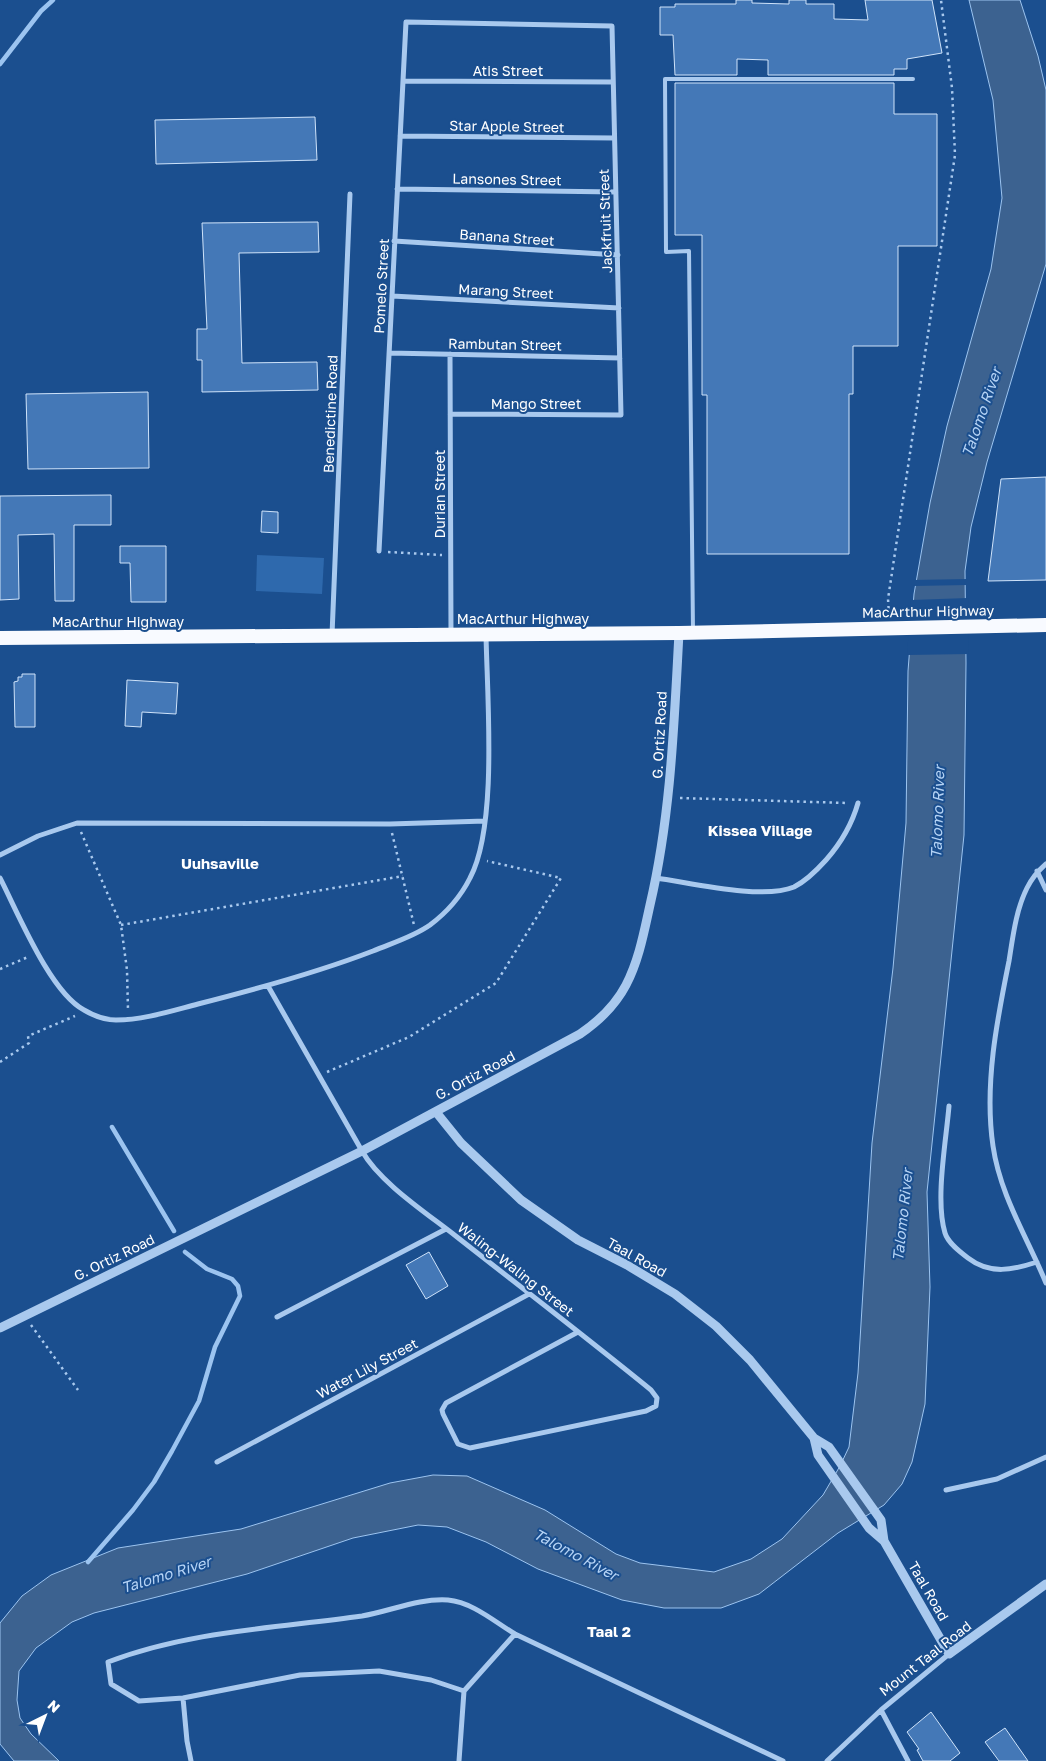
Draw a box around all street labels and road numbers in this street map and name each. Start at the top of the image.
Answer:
street label: Atis Street [473,62,543,79]
street label: Star Apple Street [449,116,565,136]
street label: Jackfruit Street [595,168,615,274]
street label: Lansones Street [452,170,562,188]
street label: Banana Street [459,225,555,249]
street label: Pomelo Street [370,238,392,334]
street label: Marang Street [458,280,554,302]
street label: Rambutan Street [448,335,562,353]
street label: Benedictine Road [319,355,341,473]
street label: Mango Street [491,395,581,412]
street label: Durian Street [431,450,448,538]
street label: MacArthur Highway [862,601,994,621]
street label: MacArthur Highway [457,610,589,627]
street label: MacArthur Highway [52,613,184,630]
street label: G. Ortiz Road [648,691,670,779]
street label: G. Ortiz Road [432,1047,518,1103]
street label: Waling-Waling Street [455,1218,577,1320]
street label: G. Ortiz Road [71,1230,157,1284]
street label: Taal Road [604,1234,670,1280]
street label: Water Lily Street [314,1334,420,1402]
street label: Taal Road [905,1558,953,1624]
street label: Mount Taal Road [876,1617,974,1699]

